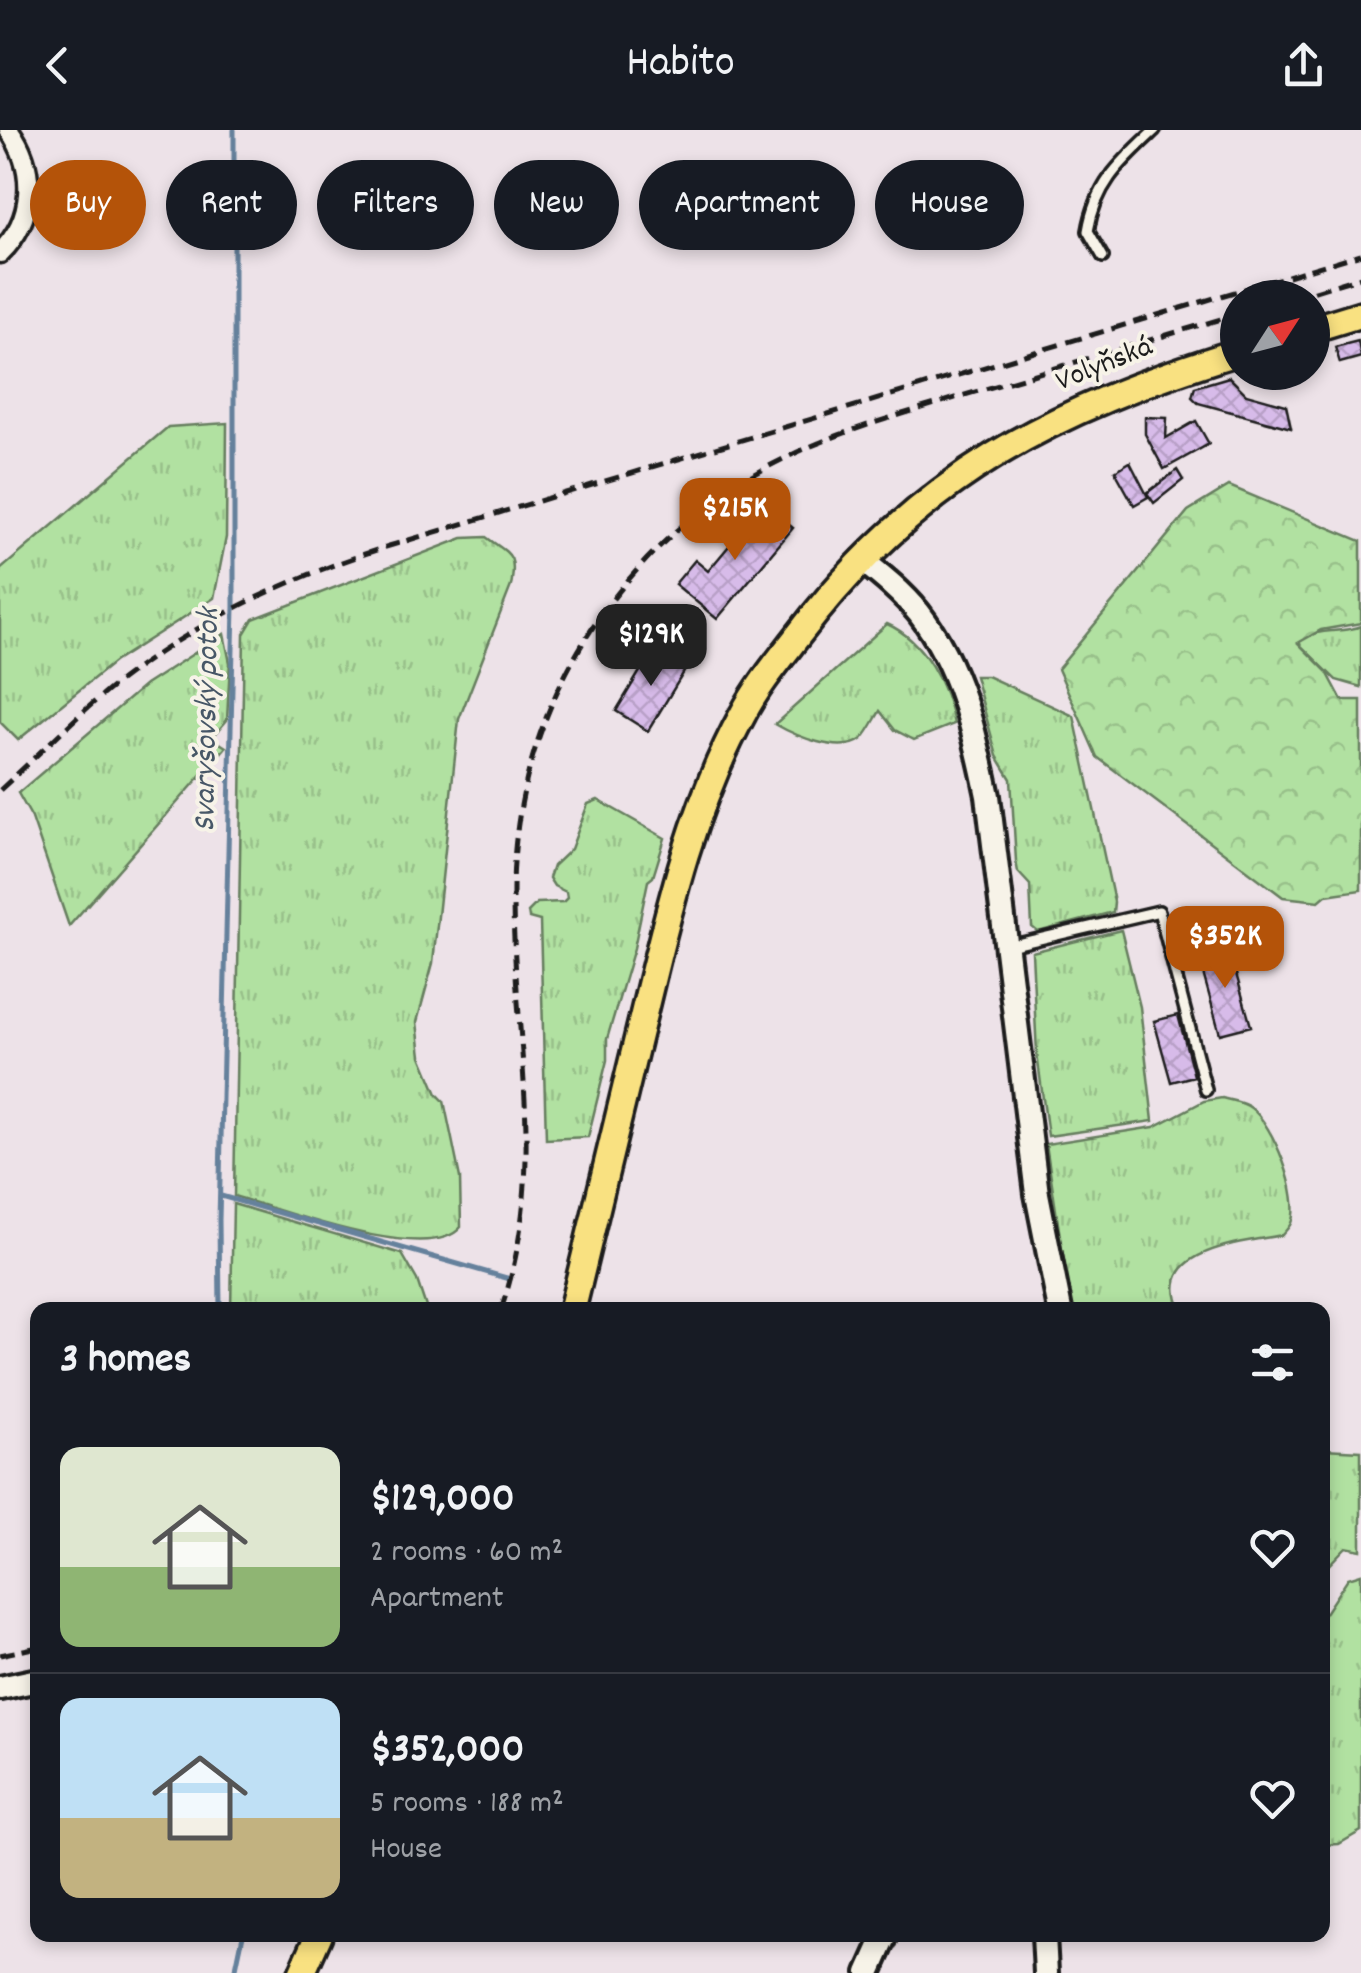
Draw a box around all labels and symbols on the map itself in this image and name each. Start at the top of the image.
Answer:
north arrow [1220,280,1330,390]
street label: Volyňská [1050,327,1160,405]
pin: $215K [665,478,805,563]
pin: $129K [581,604,721,689]
water label: Svaryšovský potok [184,605,234,832]
pin: $352K [1155,906,1295,991]

